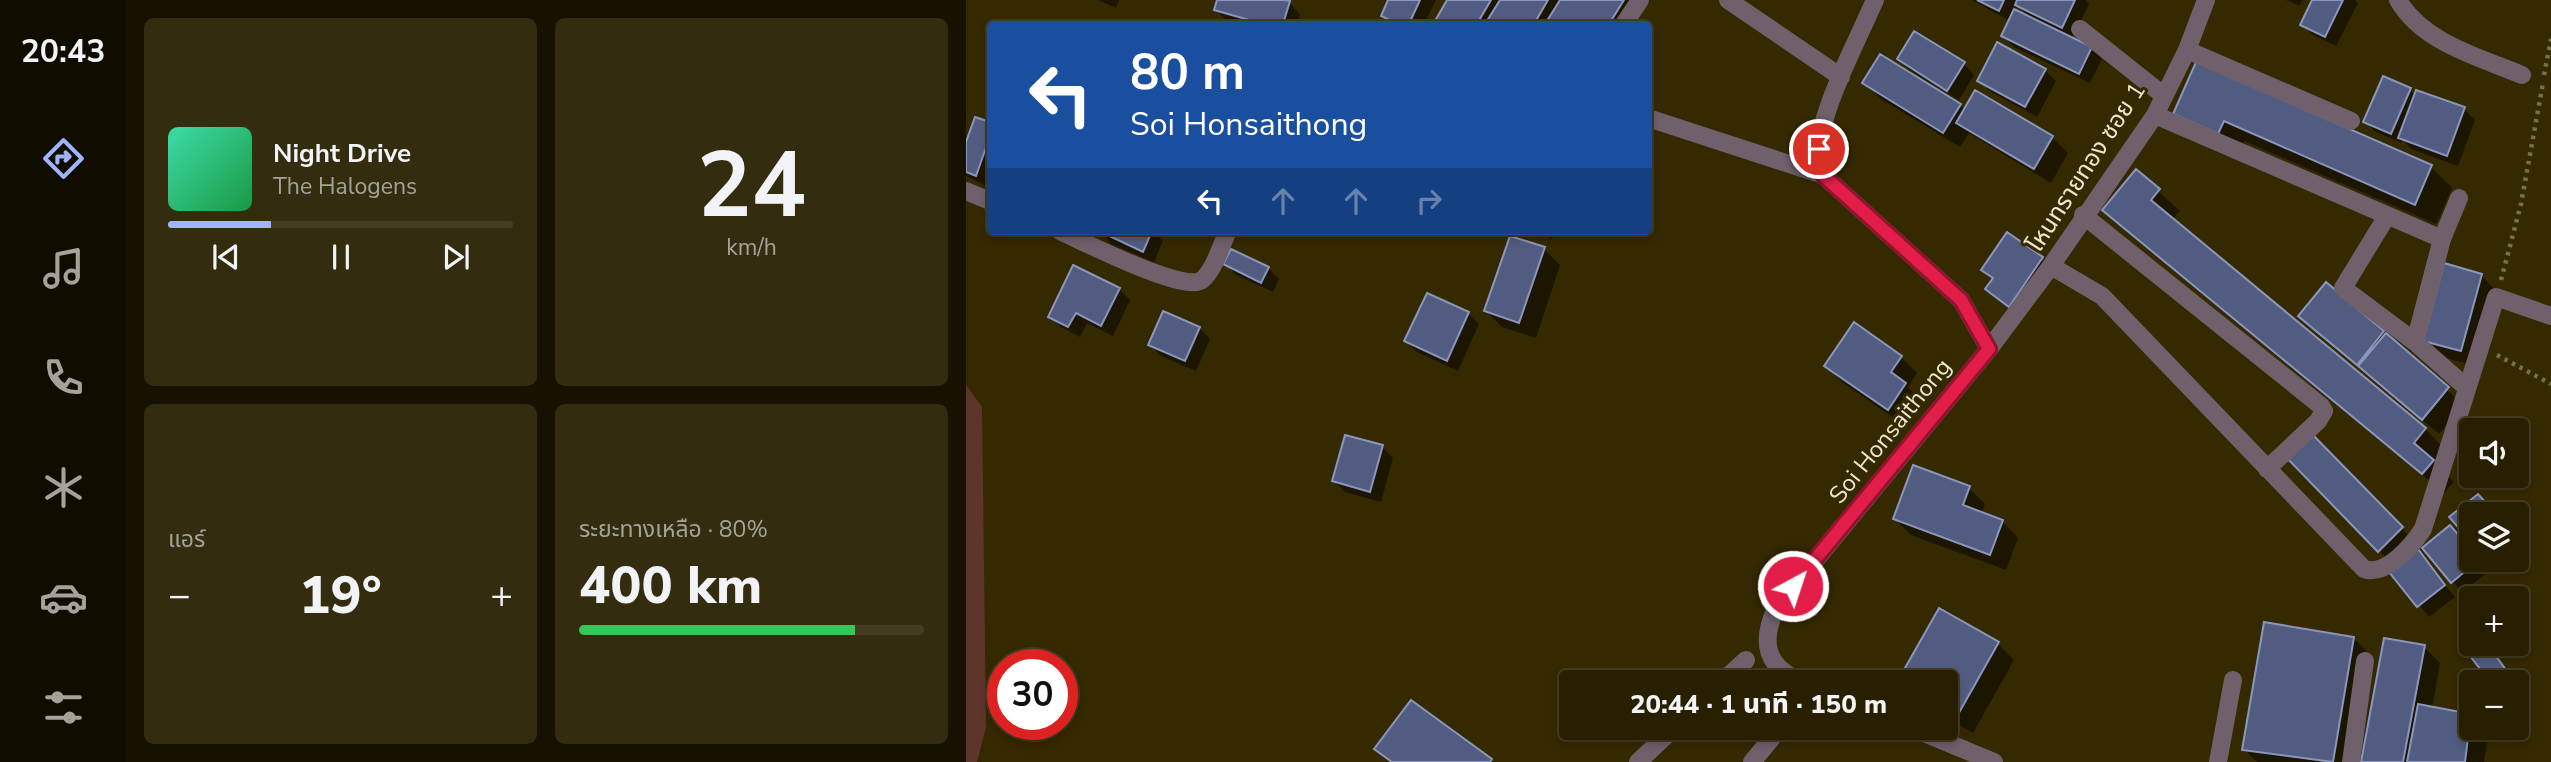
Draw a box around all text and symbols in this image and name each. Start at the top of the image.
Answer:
text: 20:43 [21,30,105,73]
text: 80 m [1130,39,1245,106]
icon: left [1015,49,1106,140]
street label: โหนทรายทอง ซอย 1 [2019,76,2153,258]
text: Soi Honsaithong [1130,103,1367,146]
pin [1789,119,1849,179]
text: 24 [697,124,806,248]
icon: arrive [1800,130,1838,168]
icon: directions [39,134,88,183]
text: Night Drive [273,136,411,171]
text: The Halogens [273,171,417,202]
icon: left [1191,182,1229,220]
icon: ahead [1264,182,1302,220]
icon: ahead [1337,182,1375,220]
icon: right [1410,182,1448,220]
text: km/h [726,232,777,263]
icon: previous [207,238,245,276]
icon: pause [322,238,360,276]
icon: next [437,238,475,276]
icon: music [39,244,88,293]
street label: Soi Honsaithong [1822,352,1958,510]
icon: phone [39,353,88,402]
map controls [2459,418,2529,740]
button: sound [2459,418,2529,488]
icon: climate [39,463,88,512]
button: layers [2459,502,2529,572]
text: ระยะทางเหลือ · 80% [579,514,768,545]
text: แอร์ [168,524,205,555]
position arrow [1756,549,1830,623]
text: 400 km [579,550,762,621]
text: 19° [299,560,382,631]
text: − [168,570,191,621]
text: + [490,570,513,621]
icon: car [39,573,88,622]
button: + [2459,586,2529,656]
speed limit sign: 30 [987,649,1078,740]
button: − [2459,670,2529,740]
icon: filters [39,683,88,732]
text: 20:44 · 1 นาที · 150 m [1630,687,1887,722]

